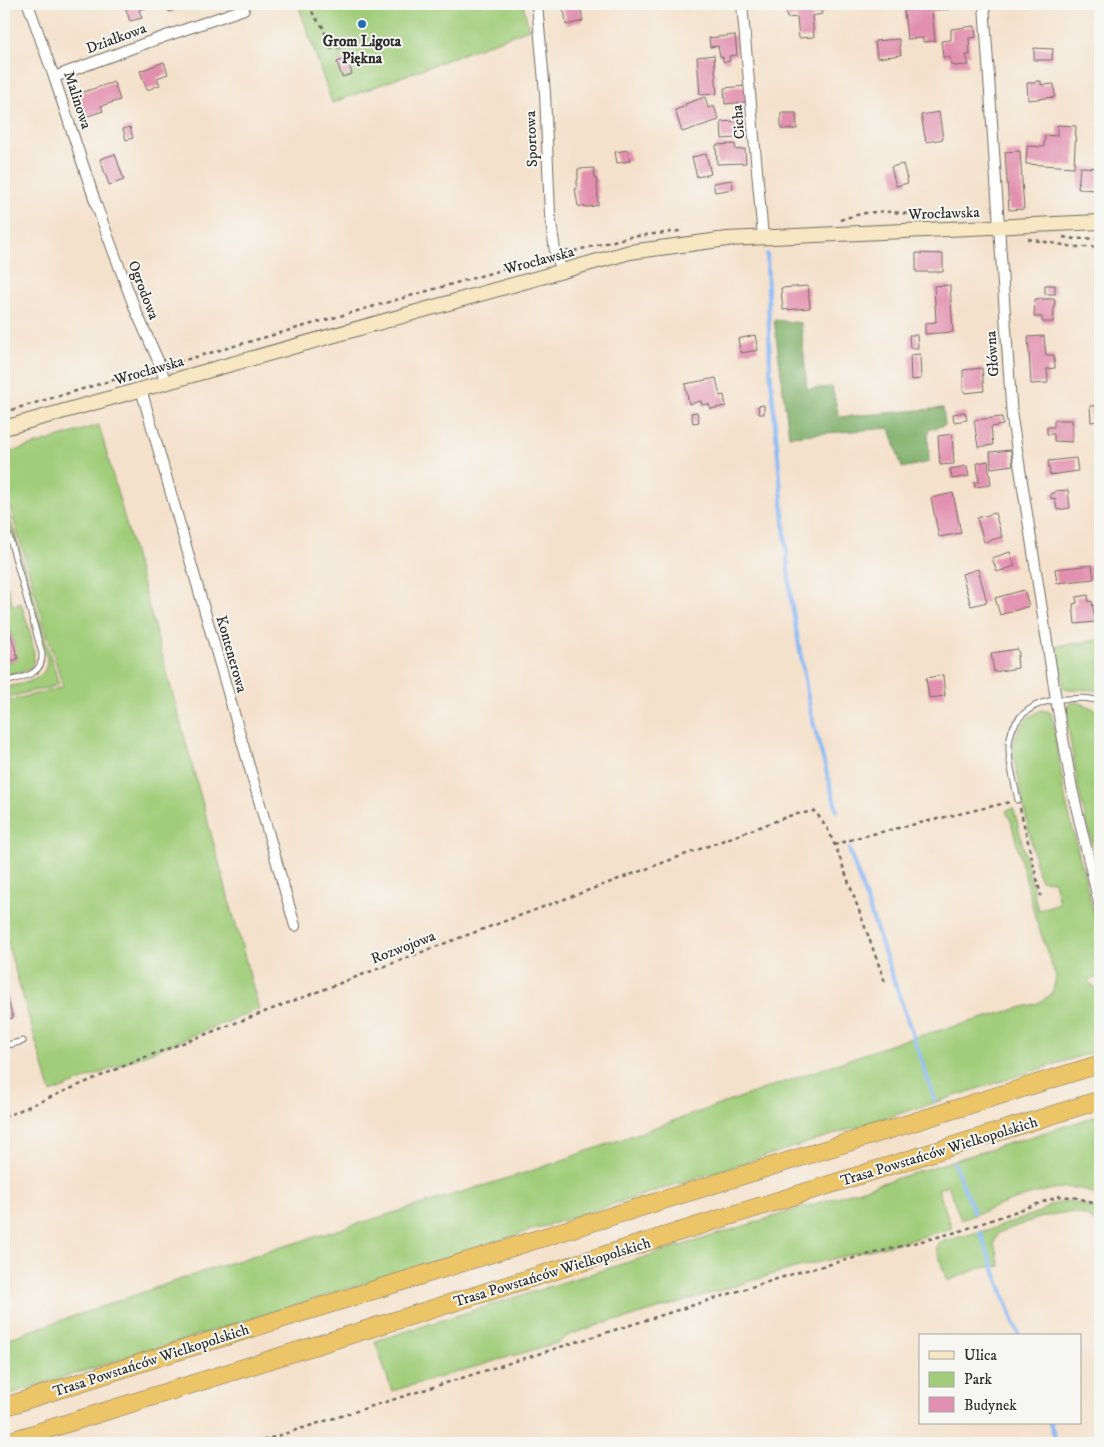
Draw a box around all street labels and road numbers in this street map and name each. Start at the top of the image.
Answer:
street label: Działkowa [83,19,150,58]
street label: Malinowa [59,69,96,132]
street label: Cicha [727,103,749,140]
street label: Sportowa [521,110,542,167]
street label: Wrocławska [907,203,981,224]
street label: Wrocławska [501,242,577,279]
street label: Ogrodowa [124,258,164,323]
street label: Główna [981,330,1004,378]
street label: Wrocławska [111,351,187,390]
street label: Kontenerowa [211,613,252,695]
street label: Rozwojowa [368,926,439,968]
street label: Trasa Powstańców Wielkopolskich [838,1112,1040,1191]
street label: Trasa Powstańców Wielkopolskich [451,1233,653,1312]
street label: Trasa Powstańców Wielkopolskich [51,1320,252,1401]

